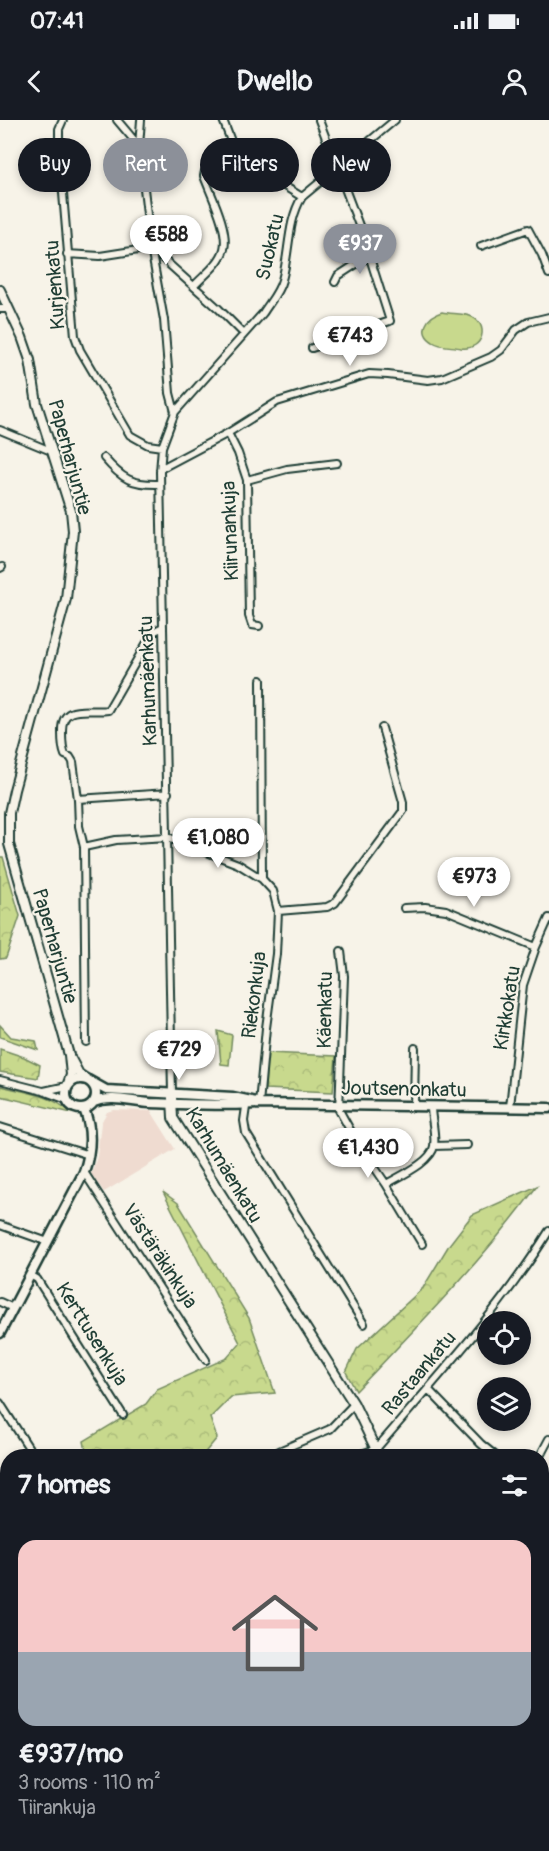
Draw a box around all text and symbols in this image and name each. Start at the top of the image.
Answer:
text: 07:41 [30,7,84,35]
icon: back [18,65,51,98]
text: Dwello [237,65,312,98]
icon: person [498,65,531,98]
chip: Buy [18,138,91,192]
chip: Rent [103,138,188,192]
chip: Filters [200,138,299,192]
chip: New [311,138,391,192]
street label: Suokatu [250,211,290,283]
pin: €588 [130,215,202,266]
text: €588 [144,222,188,247]
pin: €937 [324,224,396,275]
text: €937 [337,231,383,256]
street label: Kurjenkatu [39,239,71,331]
pin: €743 [314,316,386,367]
text: €743 [327,323,373,348]
street label: Paperharjuntie [43,396,97,518]
street label: Kiirunankuja [216,481,244,581]
street label: Karhumäenkatu [133,615,163,747]
pin: €1,080 [169,818,267,869]
text: €1,080 [186,825,250,850]
pin: €973 [438,857,510,908]
text: €973 [451,864,497,889]
street label: Paperharjuntie [27,886,83,1007]
street label: Riekonkuja [236,950,272,1040]
street label: Kirkkokatu [488,964,526,1052]
street label: Käenkatu [312,971,338,1049]
pin: €729 [143,1030,215,1081]
text: €729 [156,1037,202,1062]
street label: Joutsenonkatu [341,1075,467,1103]
street label: Karhumäenkatu [180,1103,268,1227]
pin: €1,430 [319,1128,417,1179]
text: €1,430 [337,1135,399,1160]
street label: Västäräkinkuja [117,1199,203,1313]
street label: Kerttusenkuja [50,1278,134,1390]
map controls [477,1311,531,1431]
button: locate [477,1311,531,1365]
street label: Rastaankatu [377,1326,461,1420]
button: layers [477,1377,531,1431]
text: 7 homes [18,1469,110,1501]
icon: filters [498,1469,531,1502]
icon: home [221,1579,329,1687]
text: €937/mo [18,1738,123,1770]
text: 3 rooms · 110 m² [18,1770,161,1795]
text: Tiirankuja [18,1795,96,1820]

